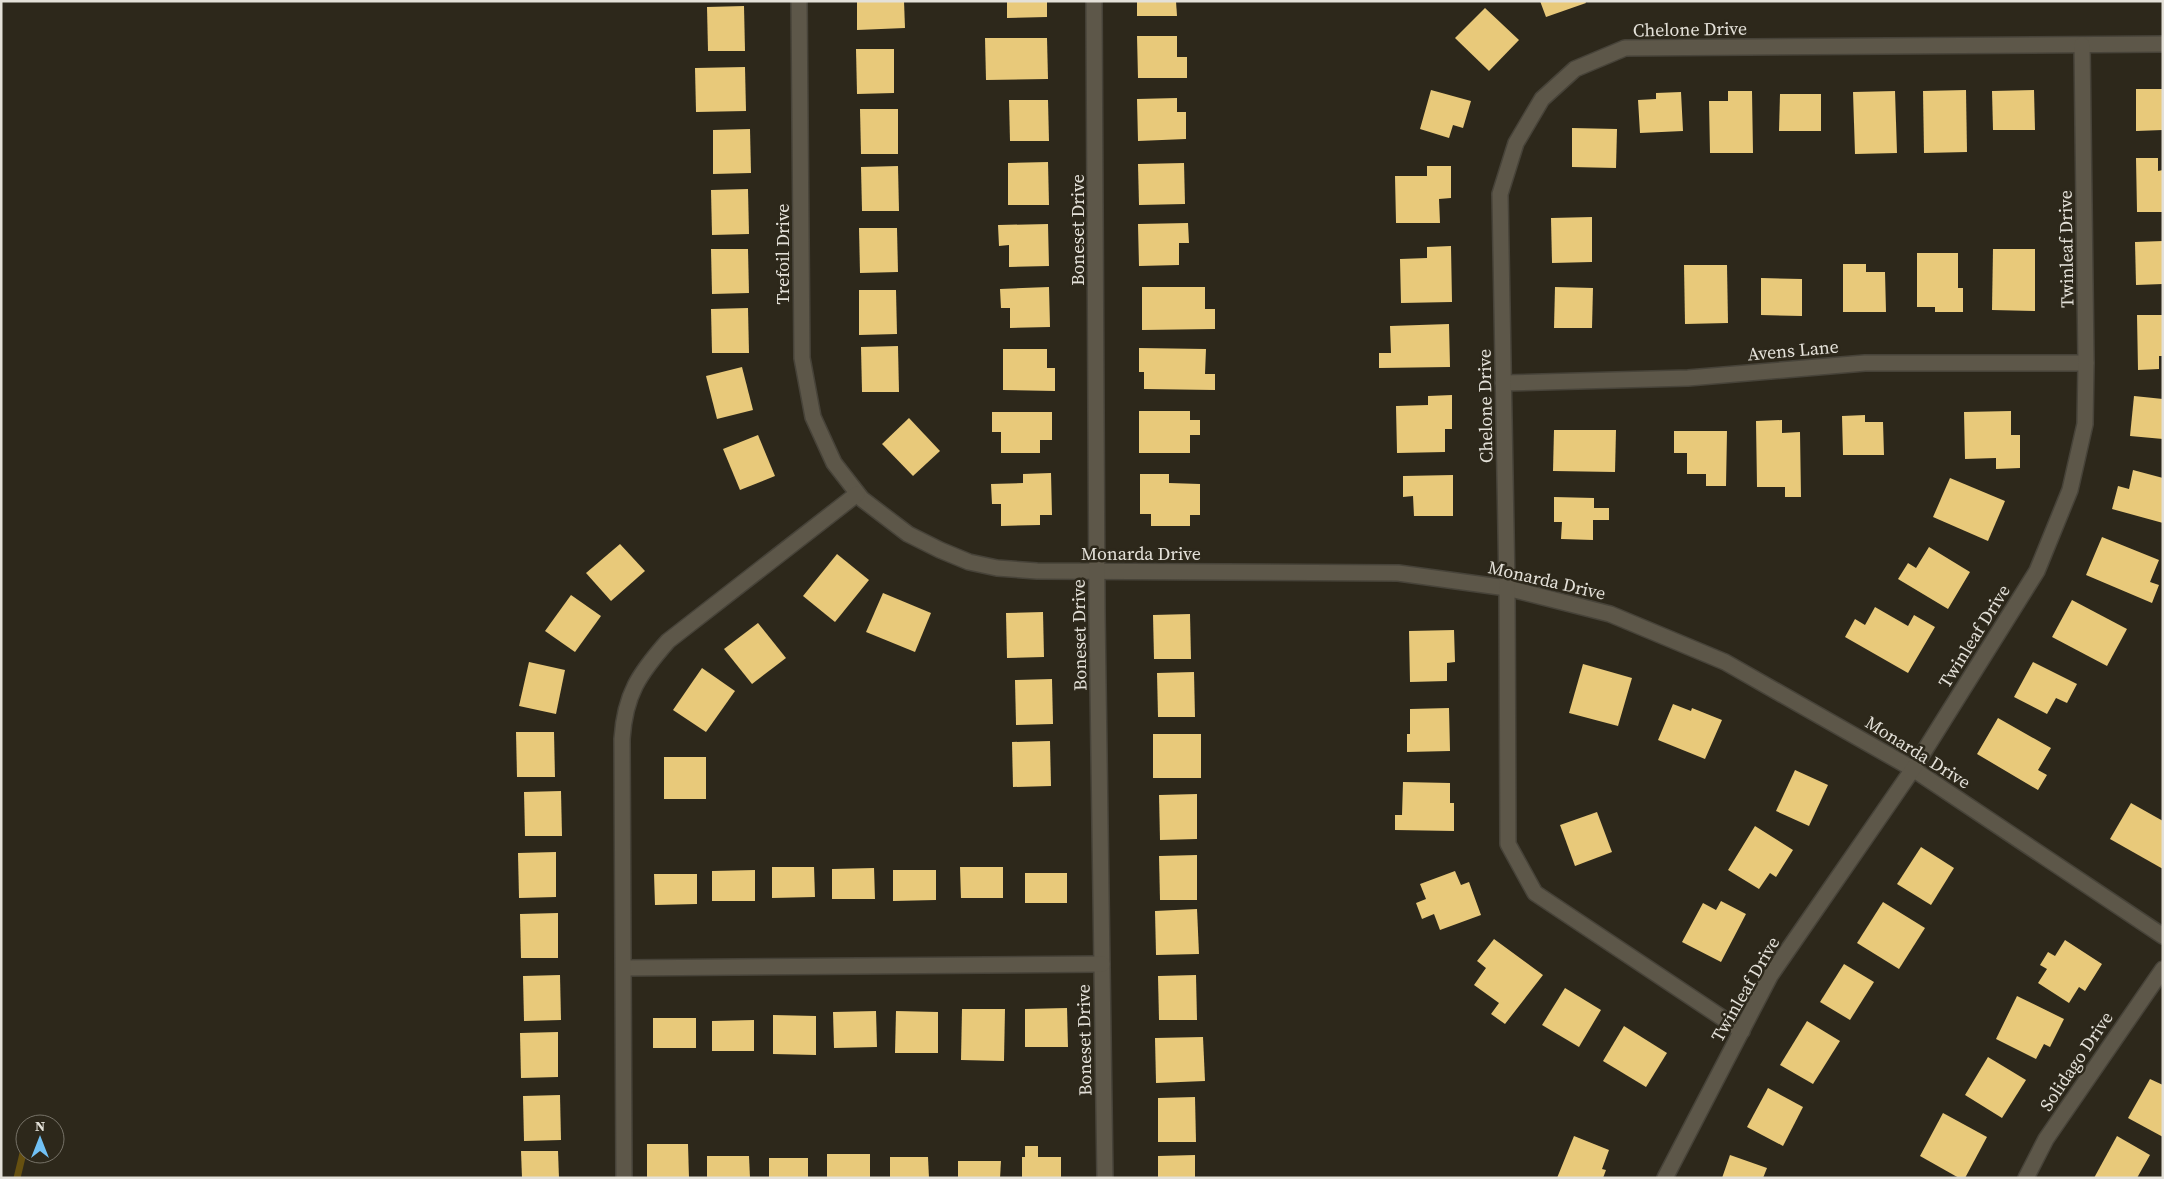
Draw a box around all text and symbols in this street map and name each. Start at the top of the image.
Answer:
street label: Chelone Drive [1633,16,1747,42]
street label: Boneset Drive [1065,174,1090,286]
street label: Twinleaf Drive [2052,190,2080,308]
street label: Trefoil Drive [770,203,795,305]
street label: Avens Lane [1746,334,1840,366]
street label: Chelone Drive [1472,349,1498,463]
street label: Monarda Drive [1081,541,1201,566]
street label: Monarda Drive [1486,554,1608,606]
street label: Boneset Drive [1066,579,1092,691]
street label: Twinleaf Drive [1932,579,2016,693]
street label: Monarda Drive [1861,710,1975,794]
street label: Twinleaf Drive [1705,932,1785,1046]
street label: Boneset Drive [1071,984,1097,1096]
street label: Solidago Drive [2033,1006,2119,1116]
north arrow [15,1114,65,1164]
text: N [35,1116,45,1136]

